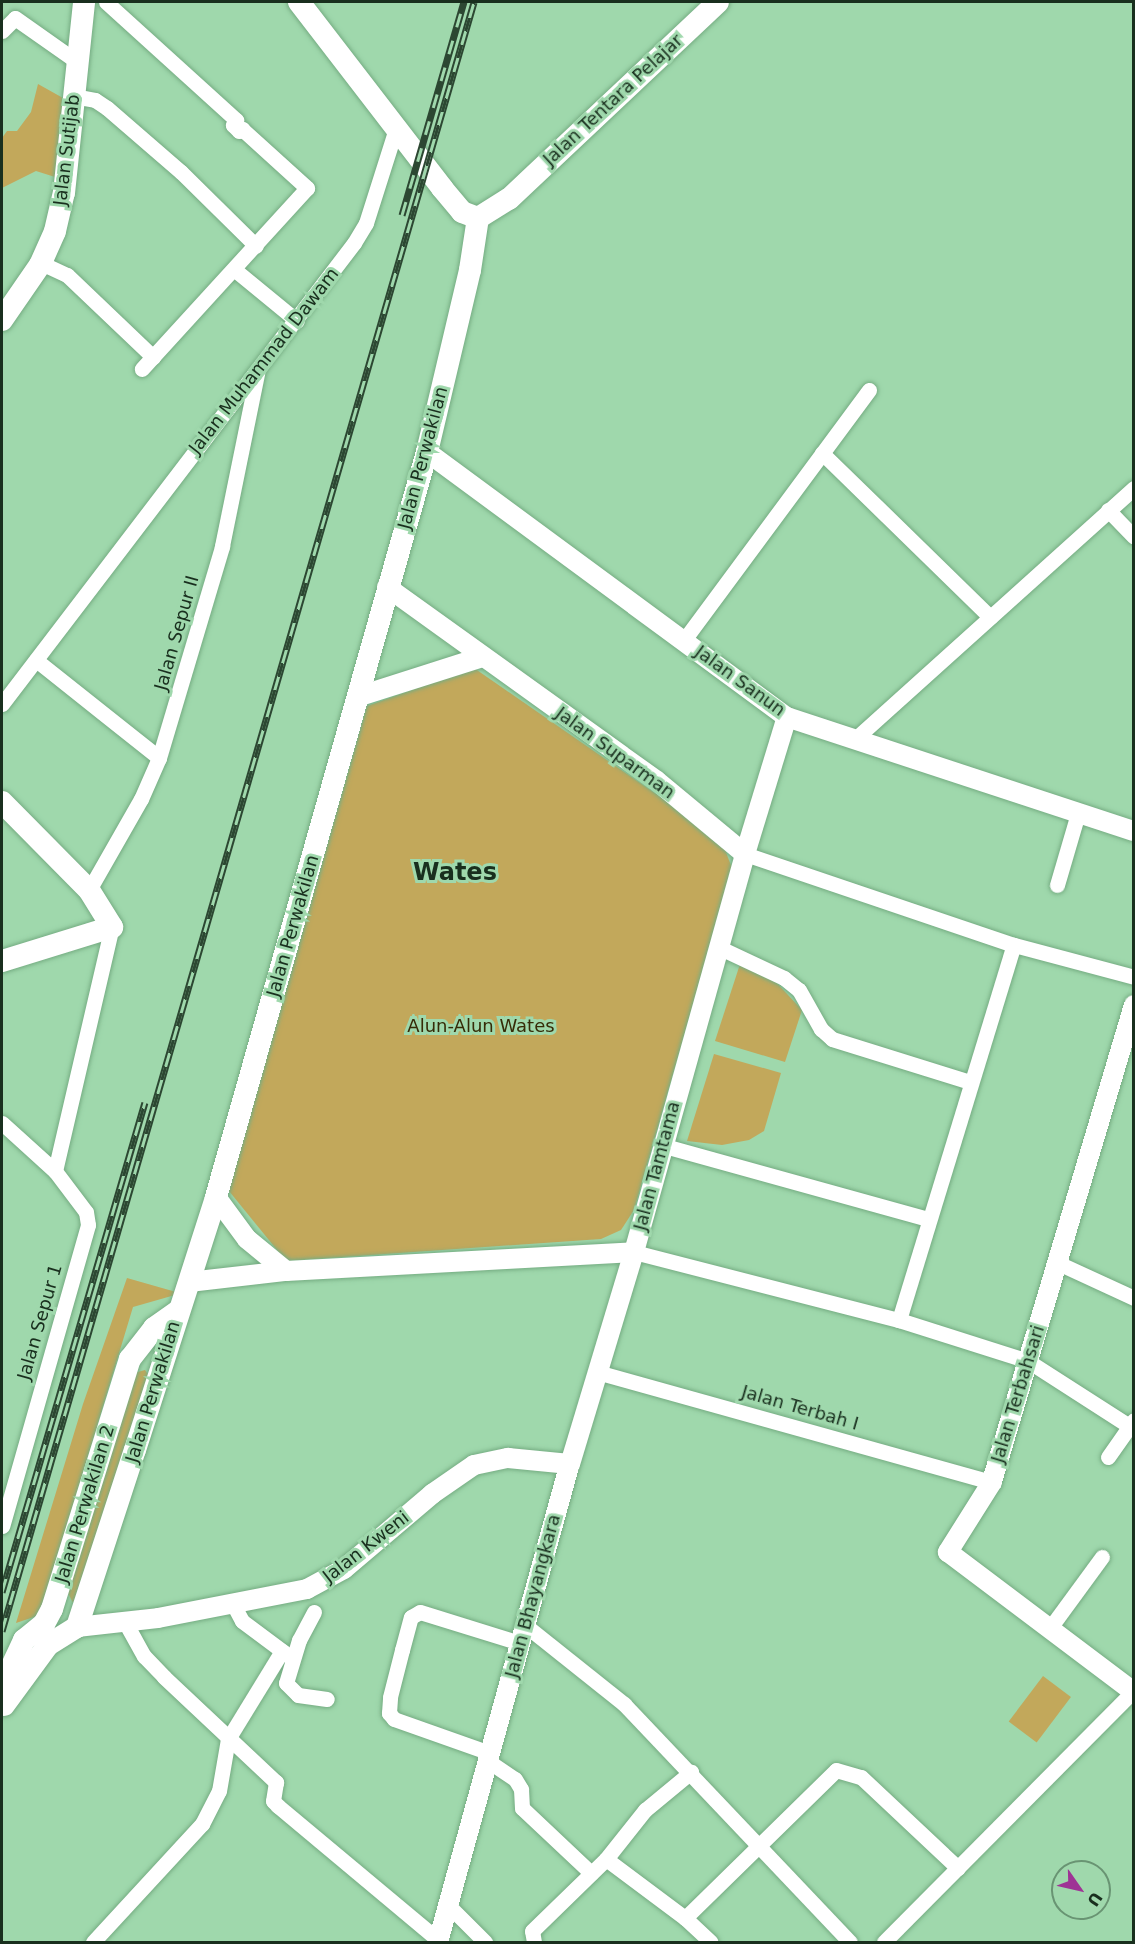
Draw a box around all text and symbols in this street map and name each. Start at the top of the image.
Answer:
street label: Jalan Tentara Pelajar [539,30,687,170]
street label: Jalan Sutijab [49,93,85,207]
street label: Jalan Muhammad Dawam [185,264,343,458]
street label: Jalan Perwakilan [394,384,452,532]
street label: Jalan Sepur II [150,573,204,693]
street label: Jalan Sanun [691,641,789,721]
street label: Jalan Suparman [551,703,679,803]
street label: Jalan Perwakilan [262,852,324,1000]
district label: Wates [413,859,497,887]
park label: Alun-Alun Wates [407,1015,555,1037]
street label: Jalan Tamtama [629,1099,685,1233]
street label: Jalan Sepur 1 [13,1262,67,1382]
street label: Jalan Perwakilan [121,1319,185,1465]
street label: Jalan Terbahsari [987,1323,1049,1465]
street label: Jalan Terbah I [739,1381,861,1435]
street label: Jalan Perwakilan 2 [51,1422,119,1586]
street label: Jalan Kweni [319,1507,413,1587]
street label: Jalan Bhayangkara [501,1512,565,1680]
north arrow [1051,1860,1111,1920]
text: U [1083,1889,1106,1910]

